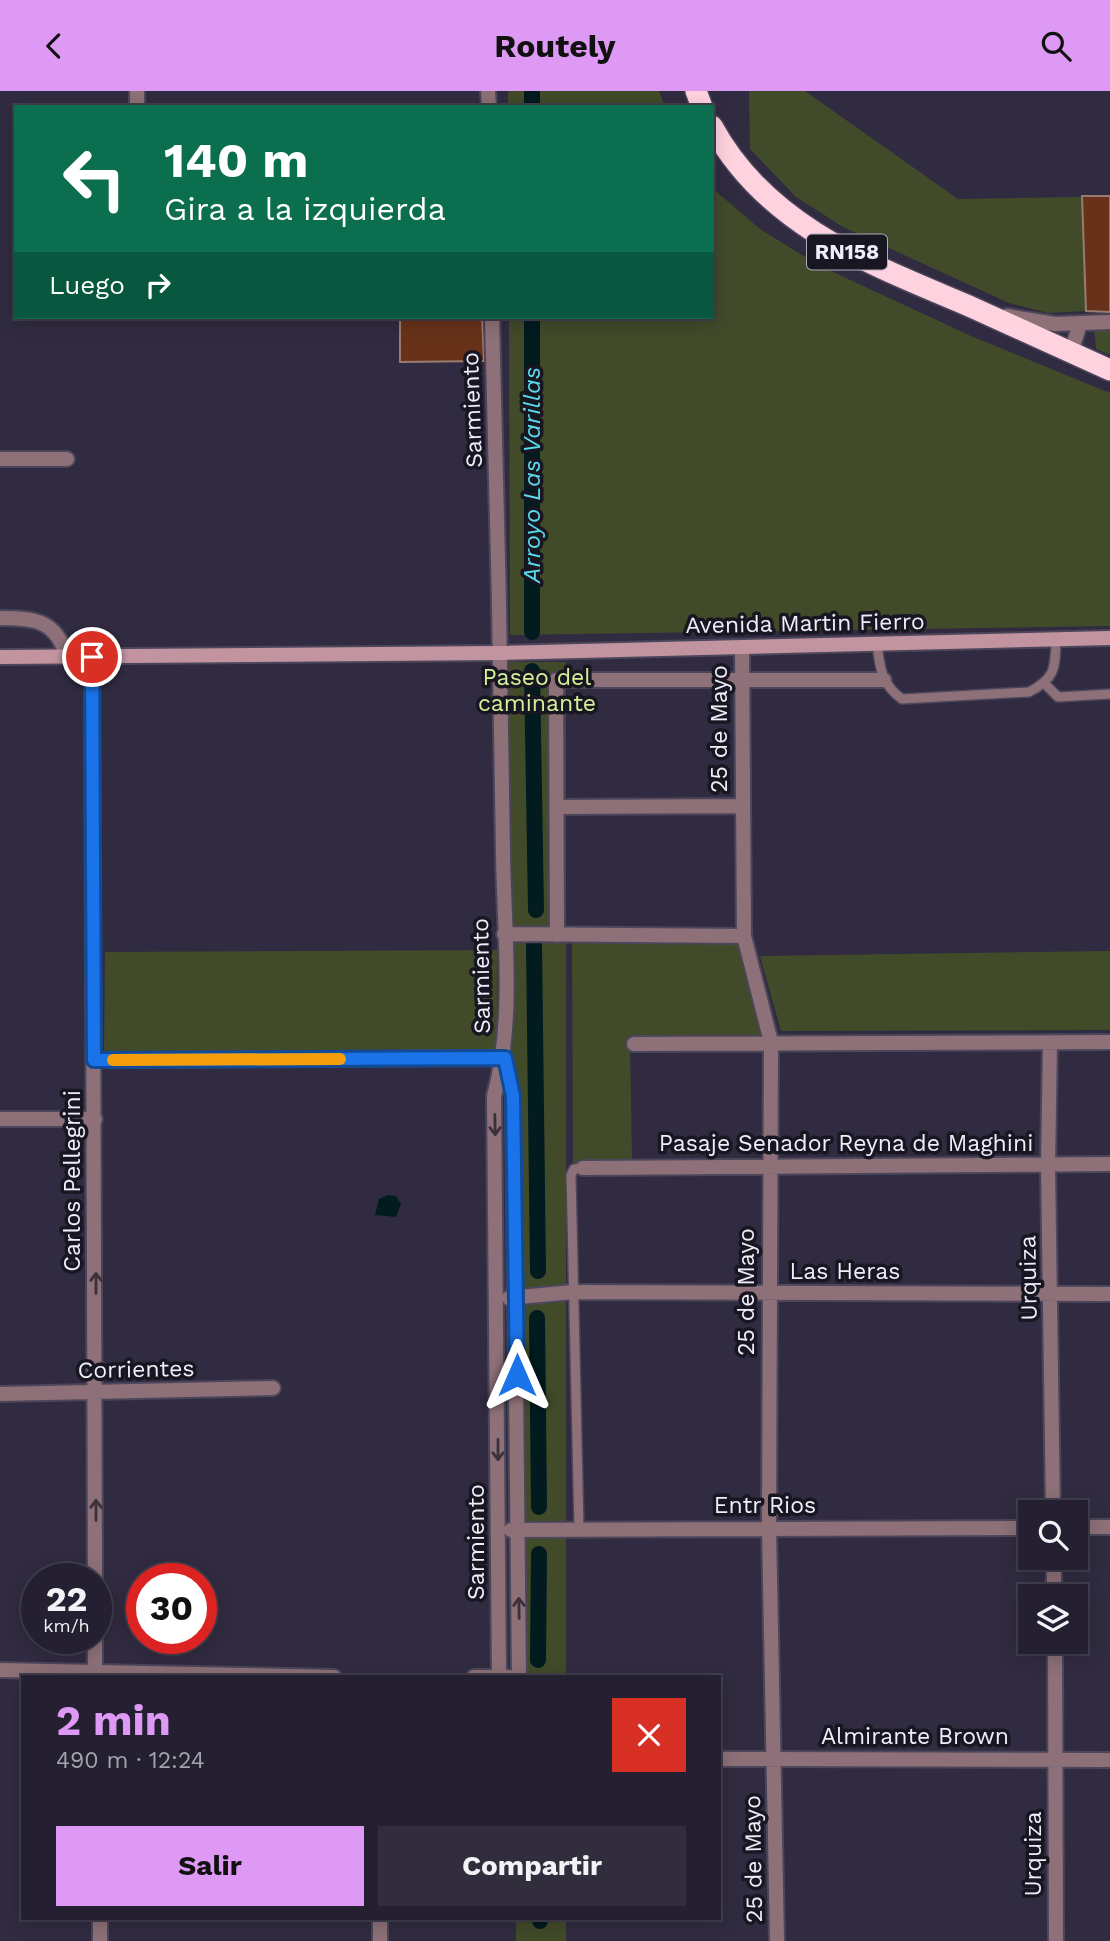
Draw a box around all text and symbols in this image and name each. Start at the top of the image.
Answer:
icon: back [35,27,73,65]
text: Routely [494,27,616,65]
icon: search [1037,27,1075,65]
text: 140 m [164,131,308,189]
icon: left [49,133,140,224]
text: Gira a la izquierda [164,190,446,228]
road number: RN158 [807,235,887,269]
icon: right [139,266,177,304]
text: Luego [49,270,125,300]
street label: Sarmiento [457,352,488,468]
water label: Arroyo Las Varillas [518,367,546,584]
street label: Avenida Martin Fierro [685,608,925,639]
pin [62,627,122,687]
icon: arrive [73,638,111,676]
park label: Paseo del caminante [478,664,596,717]
street label: 25 de Mayo [706,665,733,793]
street label: Sarmiento [467,918,496,1034]
street label: Carlos Pellegrini [59,1090,86,1272]
one-way arrow [488,1113,502,1136]
street label: Pasaje Senador Reyna de Maghini [659,1130,1033,1157]
street label: 25 de Mayo [733,1228,760,1356]
street label: Urquiza [1014,1235,1043,1321]
street label: Las Heras [790,1258,900,1285]
one-way arrow [89,1272,102,1295]
position arrow [480,1338,554,1412]
street label: Corrientes [77,1355,195,1384]
one-way arrow [491,1438,505,1461]
street label: Sarmiento [463,1484,490,1600]
street label: Entr Rios [714,1492,816,1519]
one-way arrow [89,1499,103,1522]
map controls [1018,1500,1088,1654]
button: search [1018,1500,1088,1570]
speed limit sign: 30 [126,1563,217,1654]
text: 22 [46,1578,87,1620]
button: layers [1018,1584,1088,1654]
one-way arrow [512,1597,526,1620]
text: km/h [43,1615,90,1636]
text: 2 min [56,1696,171,1745]
button: close [612,1698,686,1772]
street label: Almirante Brown [821,1723,1009,1750]
text: 490 m · 12:24 [56,1747,205,1774]
street label: 25 de Mayo [739,1795,768,1923]
street label: Urquiza [1020,1811,1047,1897]
button: Salir [56,1826,364,1906]
button: Compartir [378,1826,686,1906]

